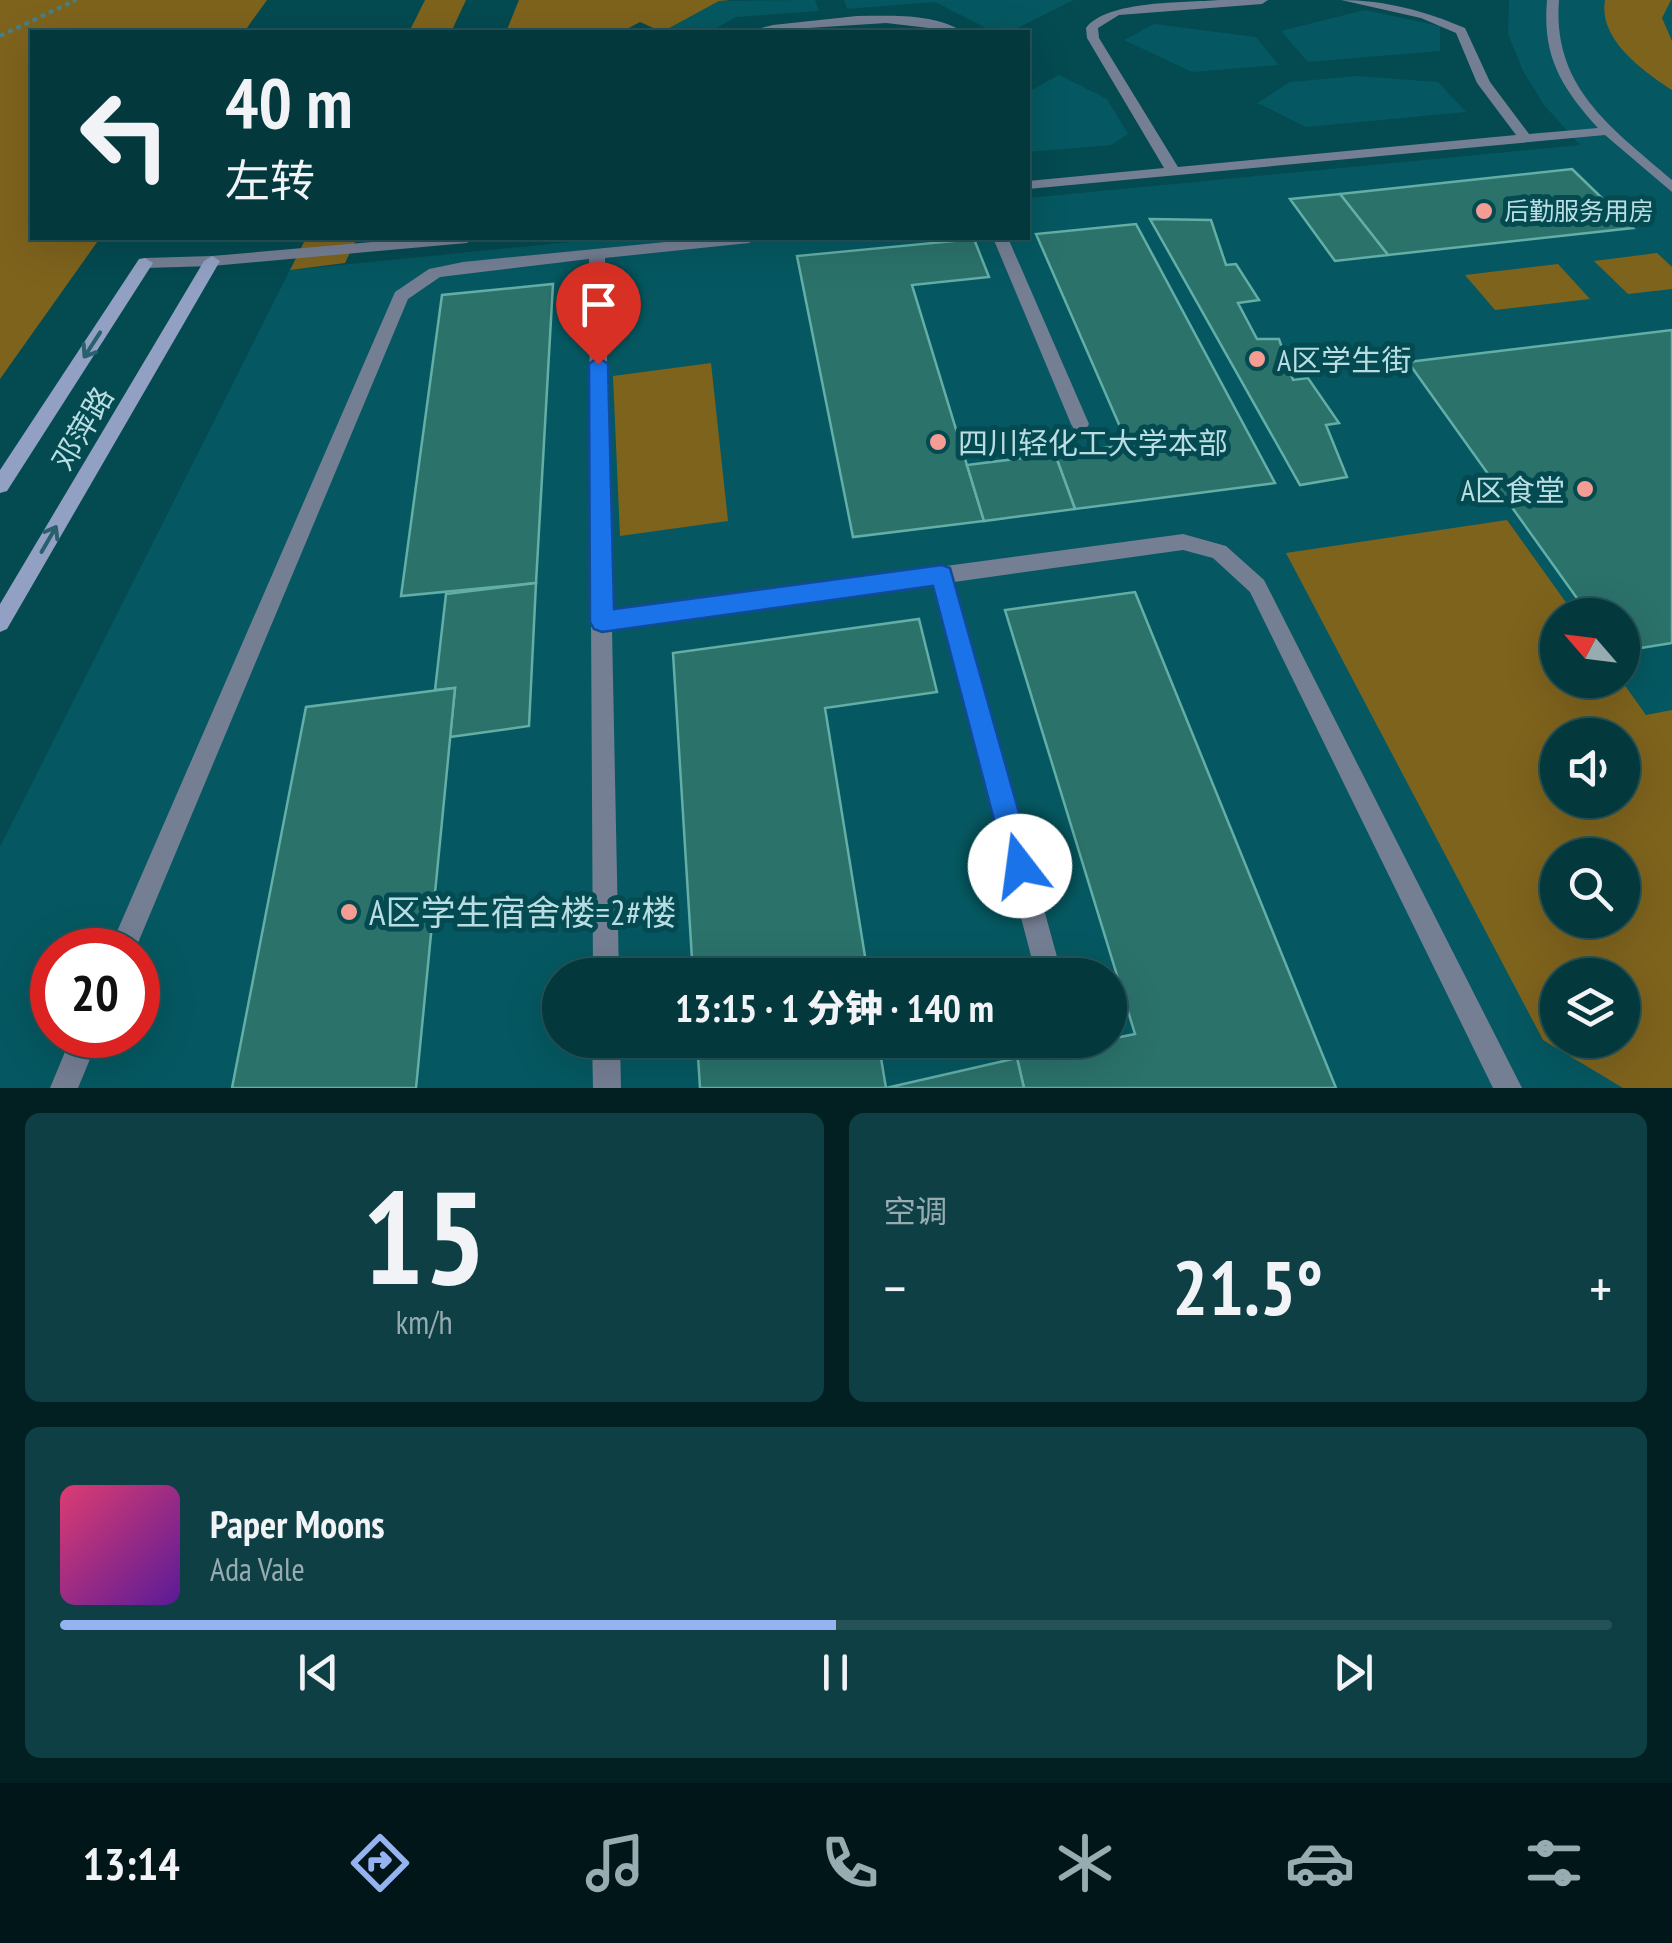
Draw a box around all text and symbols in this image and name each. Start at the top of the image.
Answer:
text: 40 m [225,57,353,147]
icon: left [60,70,190,200]
text: 左转 [225,151,315,209]
place label: 后勤服务用房 [1504,195,1654,227]
marker: 后勤服务用房 [1473,200,1495,222]
pin [556,262,641,365]
icon: arrive [571,277,626,332]
one-way arrow [81,330,102,359]
place label: A区学生街 [1277,340,1411,379]
marker: A区学生街 [1246,348,1268,370]
street label: 邓萍路 [43,379,121,477]
place label: 四川轻化工大学本部 [958,423,1228,462]
marker: 四川轻化工大学本部 [927,431,949,453]
place label: A区食堂 [1461,470,1565,509]
marker: A区食堂 [1574,478,1596,500]
one-way arrow [39,525,59,554]
north arrow [1540,598,1640,698]
map controls [1540,598,1640,1058]
button: sound [1540,718,1640,818]
position arrow [968,814,1072,918]
button: search [1540,838,1640,938]
place label: A区学生宿舍楼=2#楼 [369,889,677,935]
marker: A区学生宿舍楼=2#楼 [338,901,360,923]
speed limit sign: 20 [30,928,160,1058]
button: layers [1540,958,1640,1058]
text: 13:15 · 1 分钟 · 140 m [675,983,994,1032]
text: 15 [362,1152,486,1320]
text: 空调 [884,1190,948,1232]
text: 21.5° [1172,1239,1323,1336]
text: − [884,1252,906,1323]
text: + [1589,1252,1612,1323]
text: km/h [396,1301,453,1343]
text: Paper Moons [210,1499,385,1548]
text: Ada Vale [210,1548,305,1590]
icon: previous [291,1645,346,1700]
icon: pause [808,1645,863,1700]
icon: next [1326,1645,1381,1700]
icon: directions [345,1828,415,1898]
icon: music [580,1828,650,1898]
icon: phone [815,1828,885,1898]
icon: climate [1050,1828,1120,1898]
icon: car [1285,1828,1355,1898]
icon: filters [1519,1828,1589,1898]
text: 13:14 [82,1834,180,1892]

